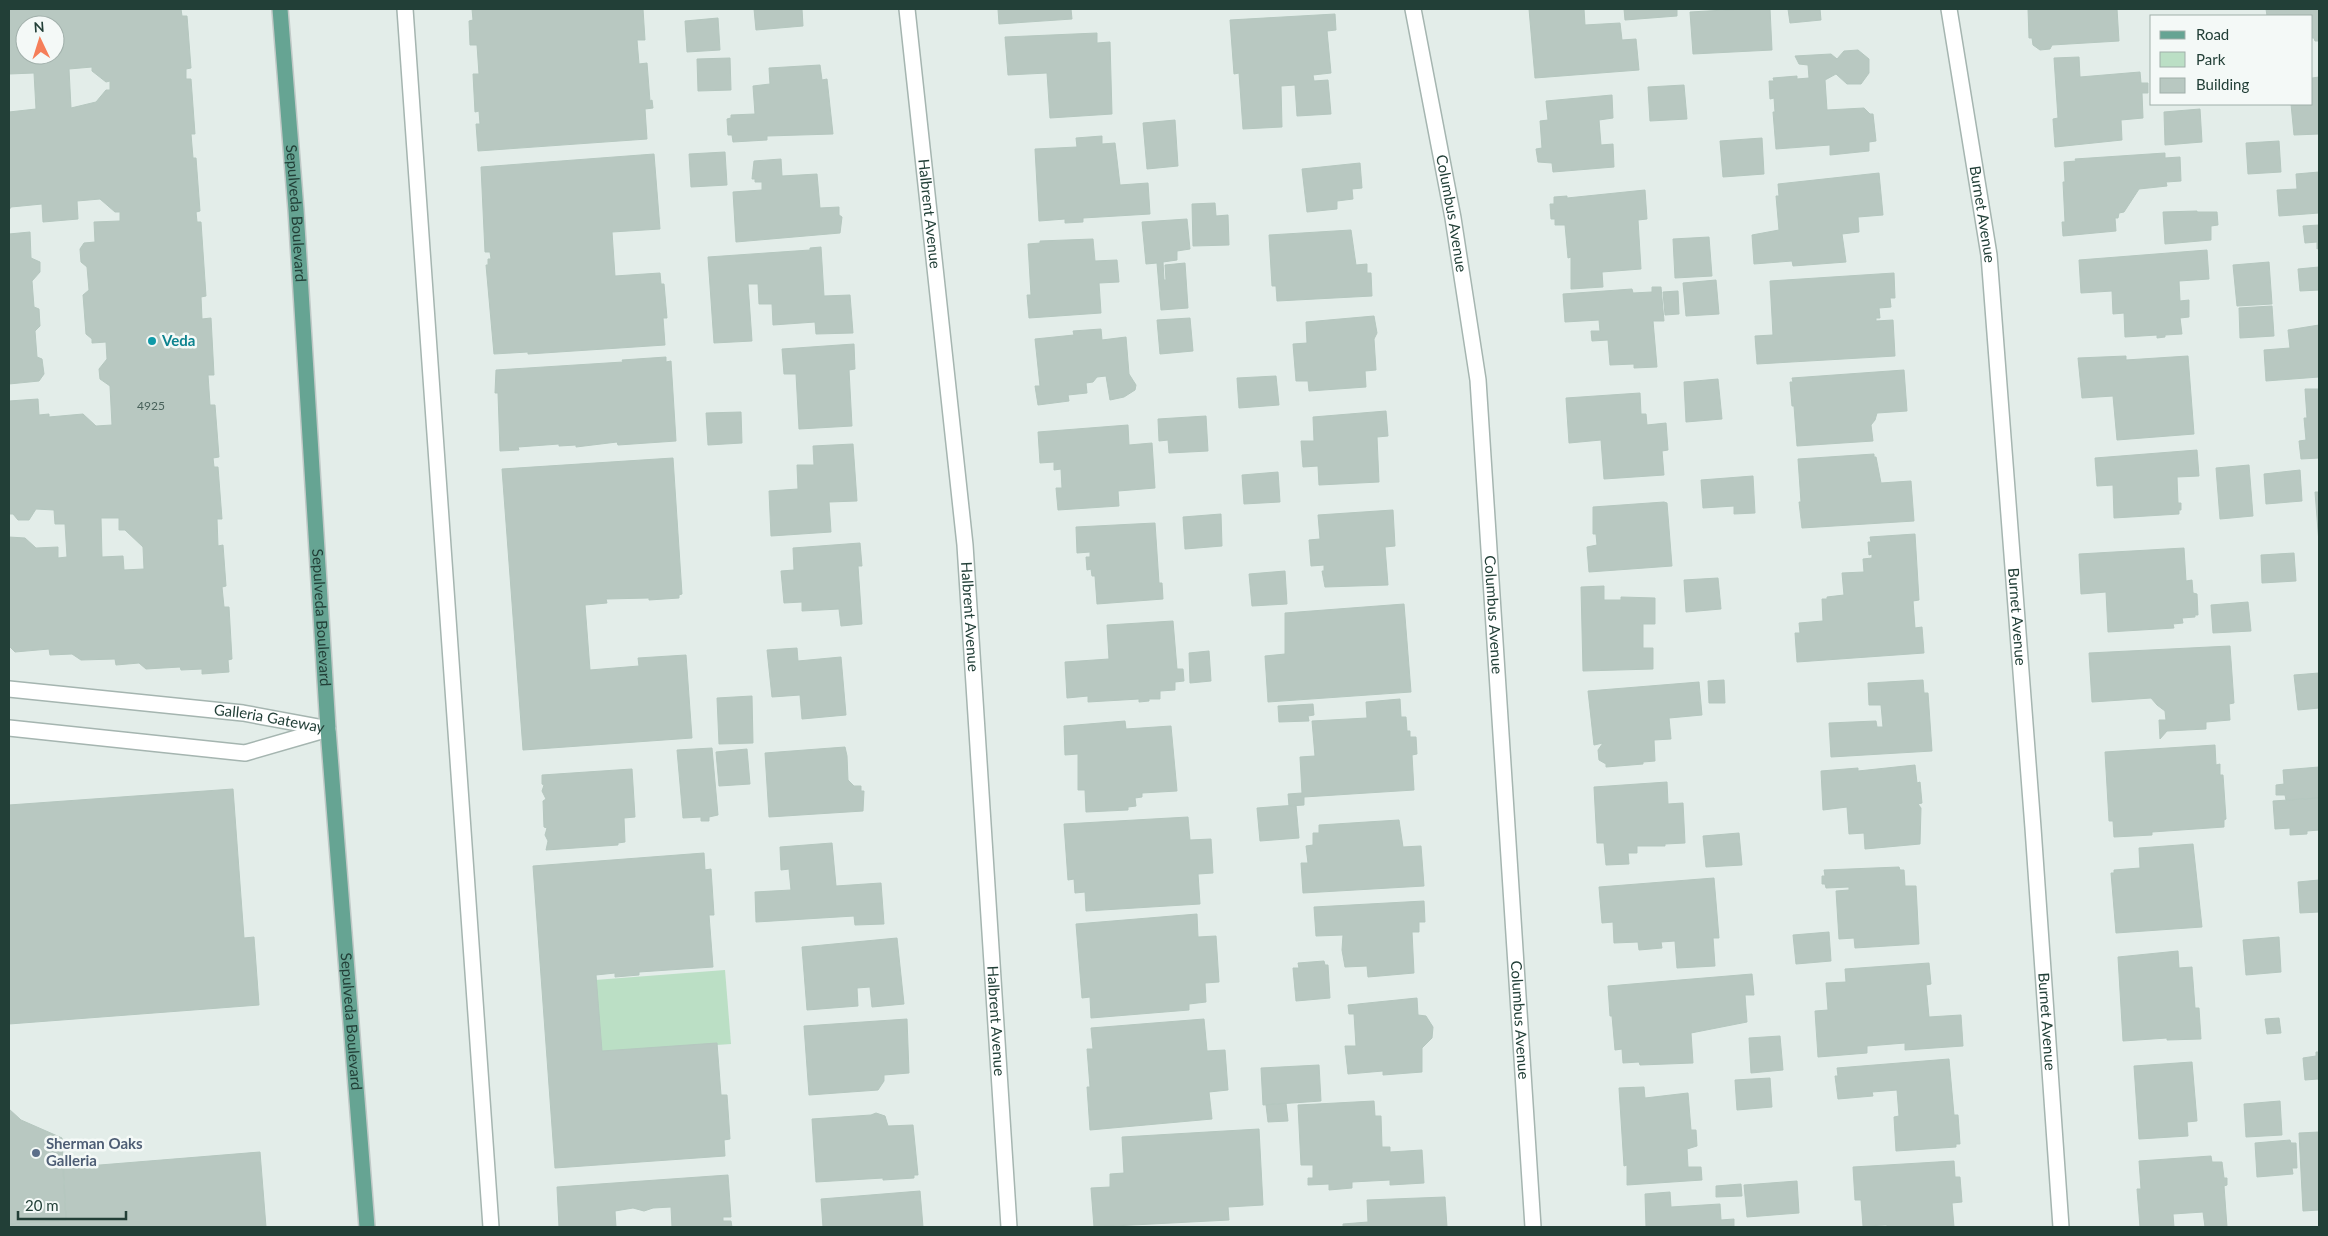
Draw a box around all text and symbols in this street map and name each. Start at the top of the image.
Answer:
north arrow [15,15,65,65]
legend [2150,15,2313,105]
text: N [33,18,45,35]
text: Road [2196,25,2229,43]
text: Park [2196,50,2226,68]
text: Building [2196,75,2249,93]
street label: Sepulveda Boulevard [283,144,310,283]
street label: Columbus Avenue [1433,153,1471,273]
street label: Halbrent Avenue [915,158,945,270]
street label: Burnet Avenue [1967,164,2000,263]
place label: Veda [161,331,195,349]
marker: Veda [146,335,158,347]
house number: 4925 [137,398,165,413]
street label: Sepulveda Boulevard [309,548,335,687]
street label: Columbus Avenue [1481,555,1507,675]
street label: Halbrent Avenue [958,561,983,672]
street label: Burnet Avenue [2005,567,2031,666]
street label: Galleria Gateway [213,700,326,736]
street label: Sepulveda Boulevard [338,952,366,1091]
street label: Columbus Avenue [1508,960,1533,1080]
street label: Halbrent Avenue [984,965,1009,1077]
street label: Burnet Avenue [2035,972,2060,1071]
place label: Sherman Oaks Galleria [46,1134,143,1169]
marker: Sherman Oaks Galleria [30,1147,42,1159]
scale bar [18,1188,125,1220]
text: 20 m [25,1196,59,1214]

